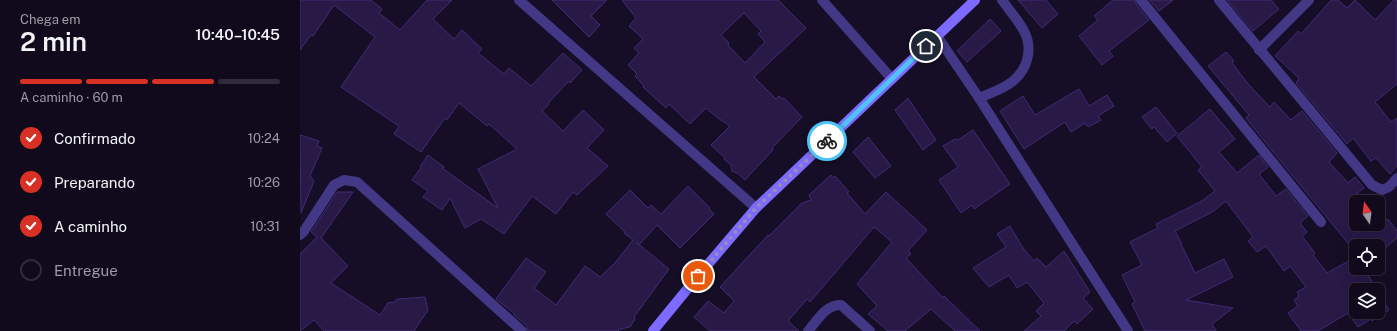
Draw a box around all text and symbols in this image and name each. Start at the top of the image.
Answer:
text: Chega em [20,12,80,27]
text: 2 min [20,26,87,57]
text: 10:40–10:45 [195,26,280,43]
pin [909,29,943,63]
icon: home [915,35,937,57]
text: A caminho · 60 m [20,90,123,105]
courier [807,121,847,161]
icon: check [20,127,42,149]
text: Confirmado [54,130,135,147]
icon: bike [816,130,838,152]
text: 10:24 [248,131,280,146]
icon: check [20,171,42,193]
text: Preparando [54,174,135,191]
text: 10:26 [248,175,280,190]
north arrow [1349,195,1385,231]
map controls [1349,195,1385,319]
icon: check [20,215,42,237]
text: A caminho [54,218,127,235]
text: 10:31 [250,219,280,234]
button: locate [1349,239,1385,275]
pin [681,259,715,293]
text: Entregue [54,262,118,279]
icon: bag [687,265,709,287]
button: layers [1349,283,1385,319]

